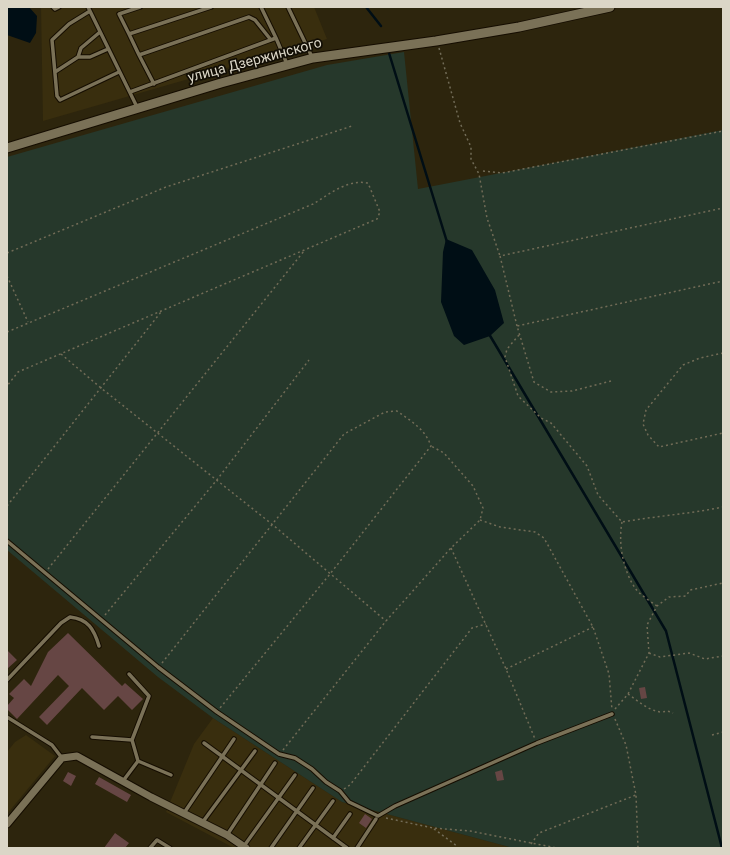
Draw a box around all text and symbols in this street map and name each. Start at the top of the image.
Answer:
street label: улица Дзержинского [186,35,324,87]

